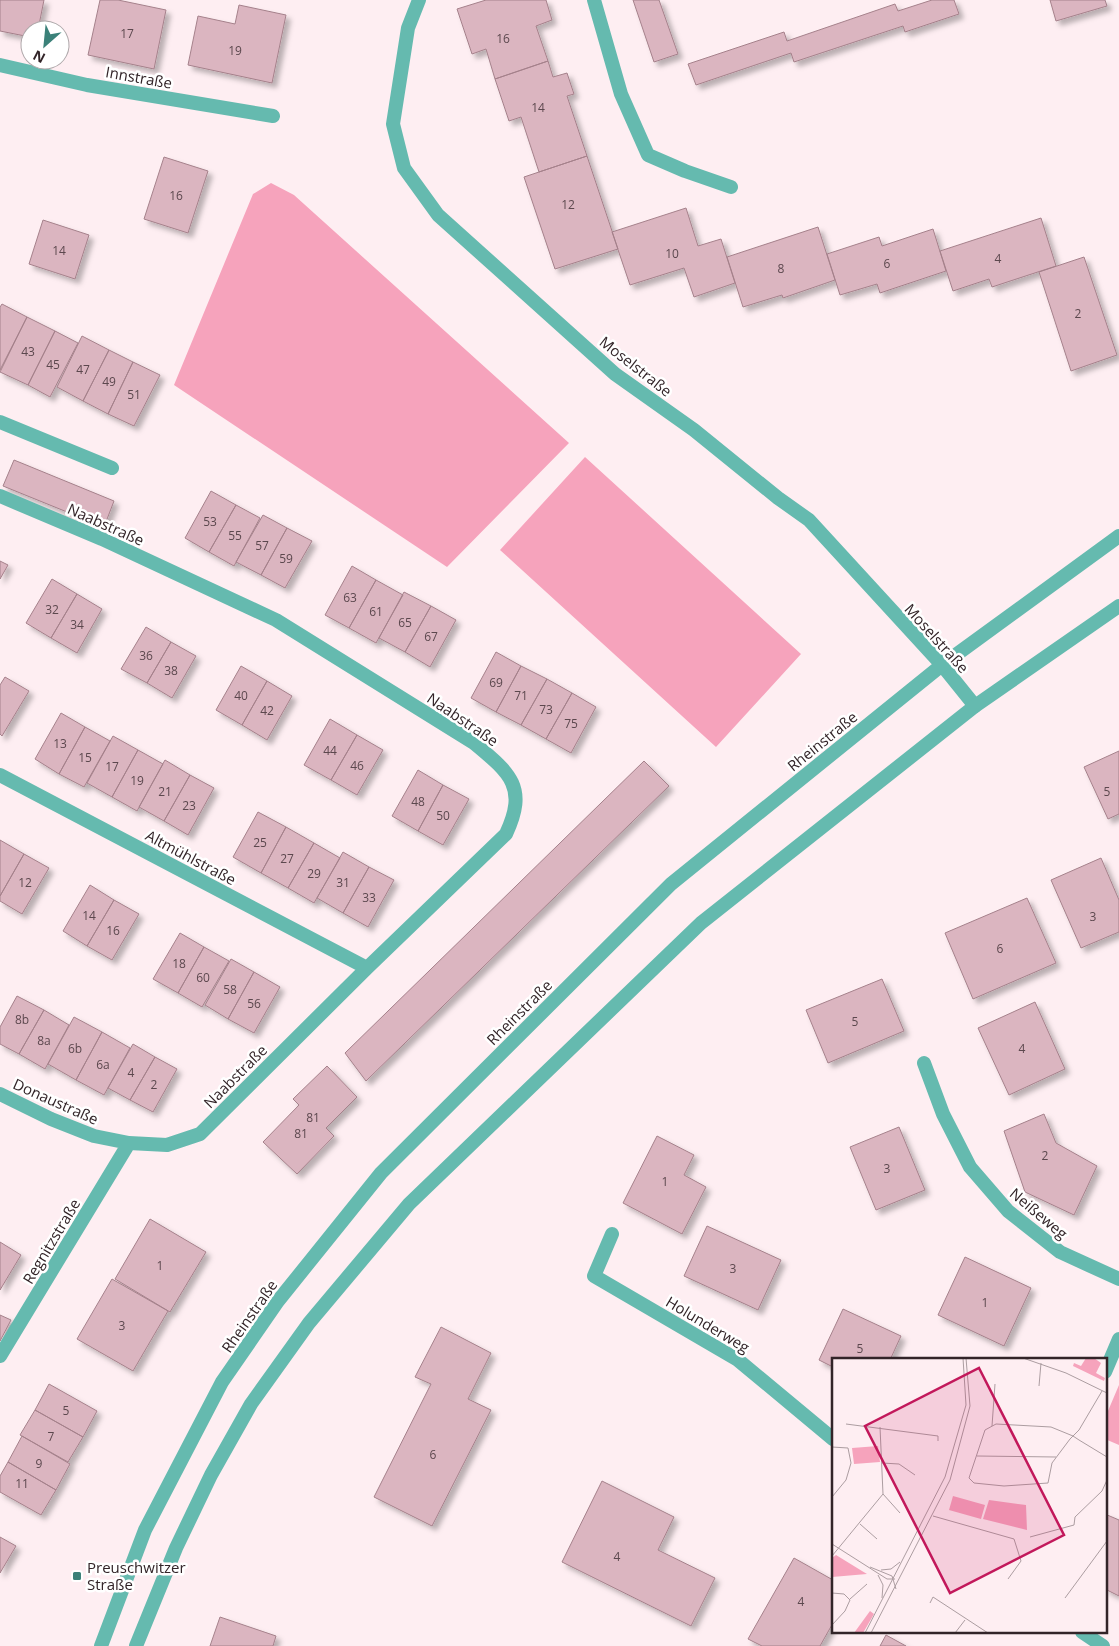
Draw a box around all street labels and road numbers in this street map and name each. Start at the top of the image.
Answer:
street label: Innstraße [104,61,174,93]
street label: Moselstraße [596,331,676,401]
street label: Naabstraße [65,498,147,550]
street label: Moselstraße [901,599,973,677]
street label: Naabstraße [423,688,503,750]
street label: Rheinstraße [783,707,861,775]
street label: Altmühlstraße [142,825,240,889]
street label: Rheinstraße [482,975,556,1049]
street label: Naabstraße [199,1040,271,1112]
street label: Donaustraße [10,1073,102,1129]
street label: Neißeweg [1006,1183,1072,1243]
street label: Regnitzstraße [18,1195,84,1287]
street label: Rheinstraße [217,1276,281,1356]
street label: Holunderweg [662,1291,754,1357]

